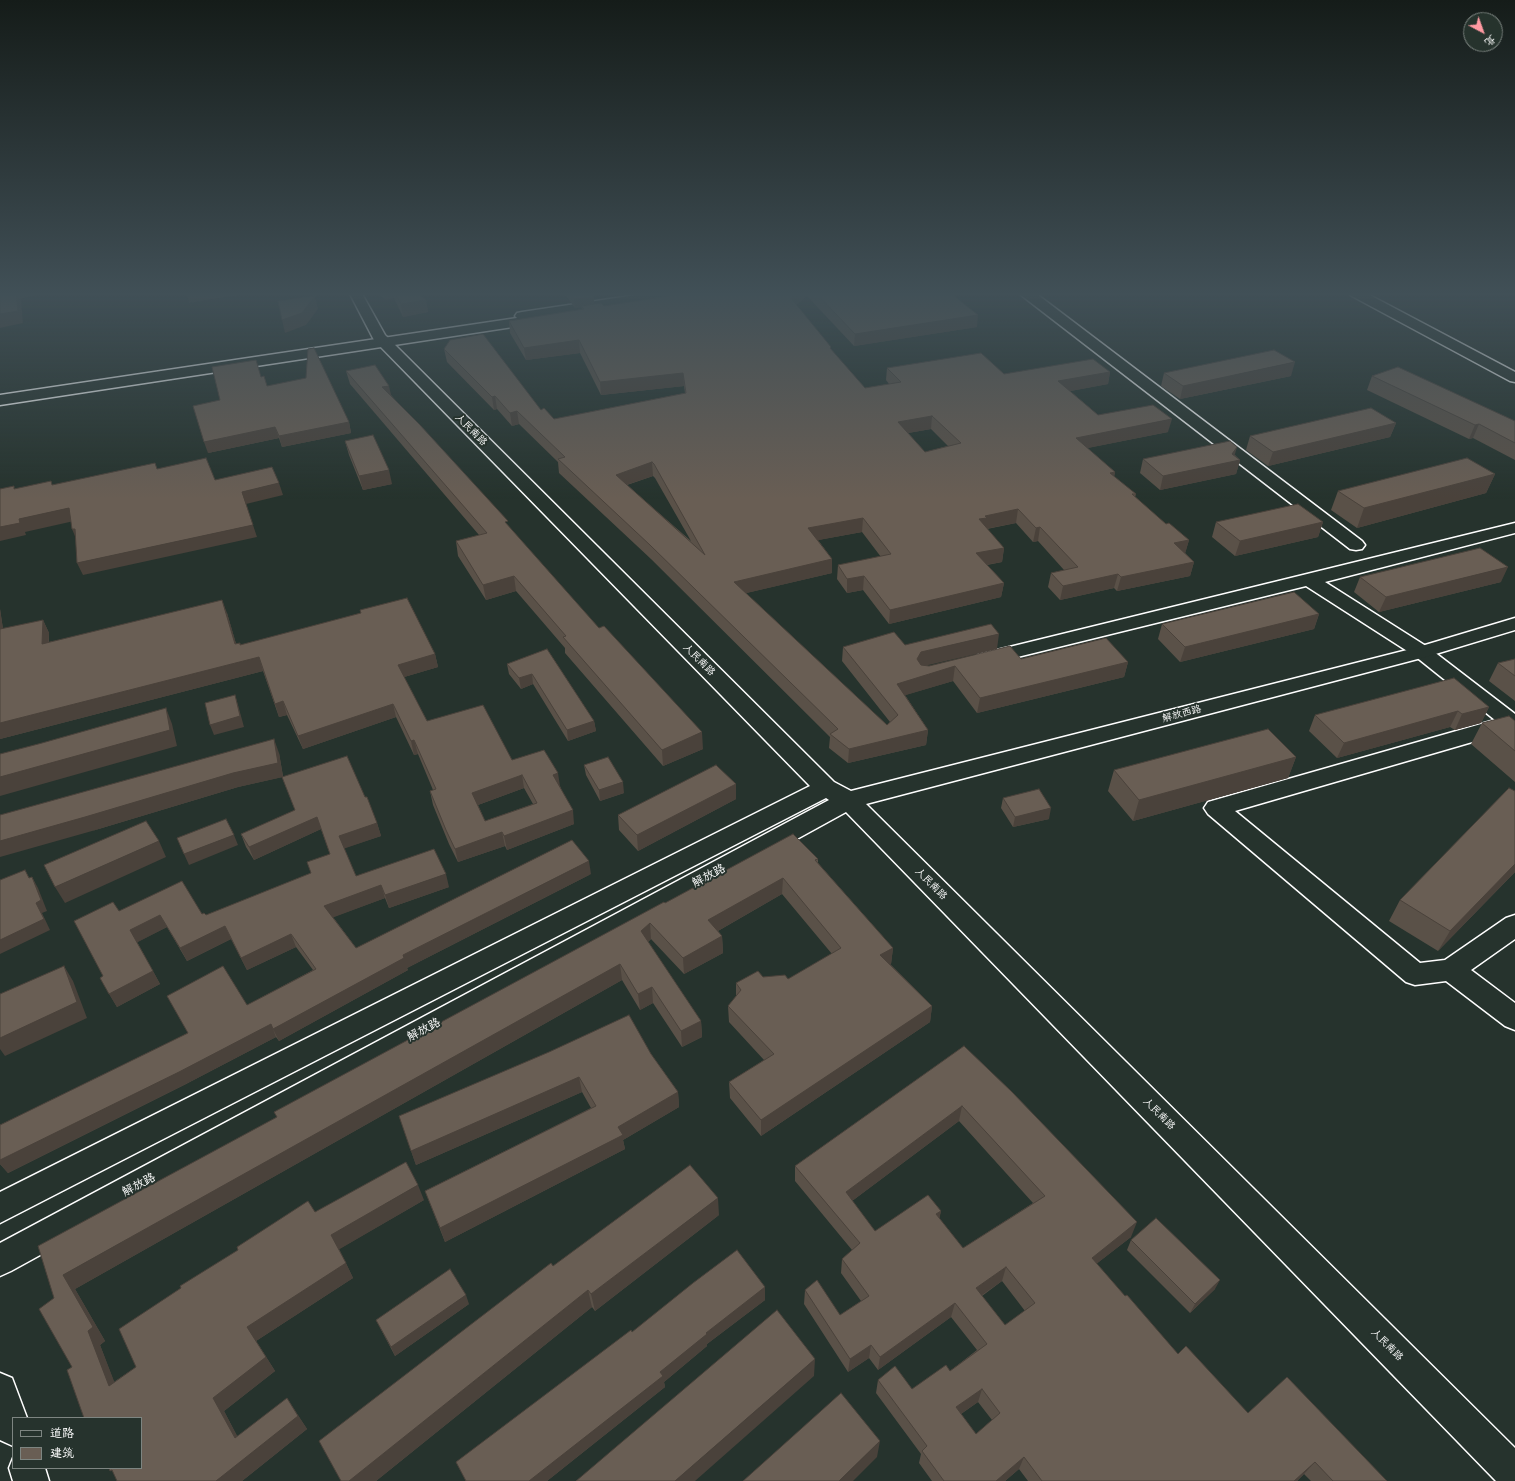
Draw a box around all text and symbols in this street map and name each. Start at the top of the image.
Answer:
north arrow [1463,12,1503,52]
text: 北 [1481,31,1500,50]
street label: 人民南路 [453,412,489,448]
street label: 人民南路 [681,642,717,678]
street label: 解放西路 [1161,703,1203,725]
street label: 解放路 [690,861,728,891]
street label: 人民南路 [913,866,949,902]
street label: 解放路 [405,1015,443,1045]
street label: 人民南路 [1141,1096,1177,1132]
street label: 解放路 [120,1170,158,1200]
street label: 人民南路 [1369,1327,1405,1363]
legend [12,1417,142,1469]
text: 道路 [50,1425,74,1441]
text: 建筑 [50,1445,74,1461]

